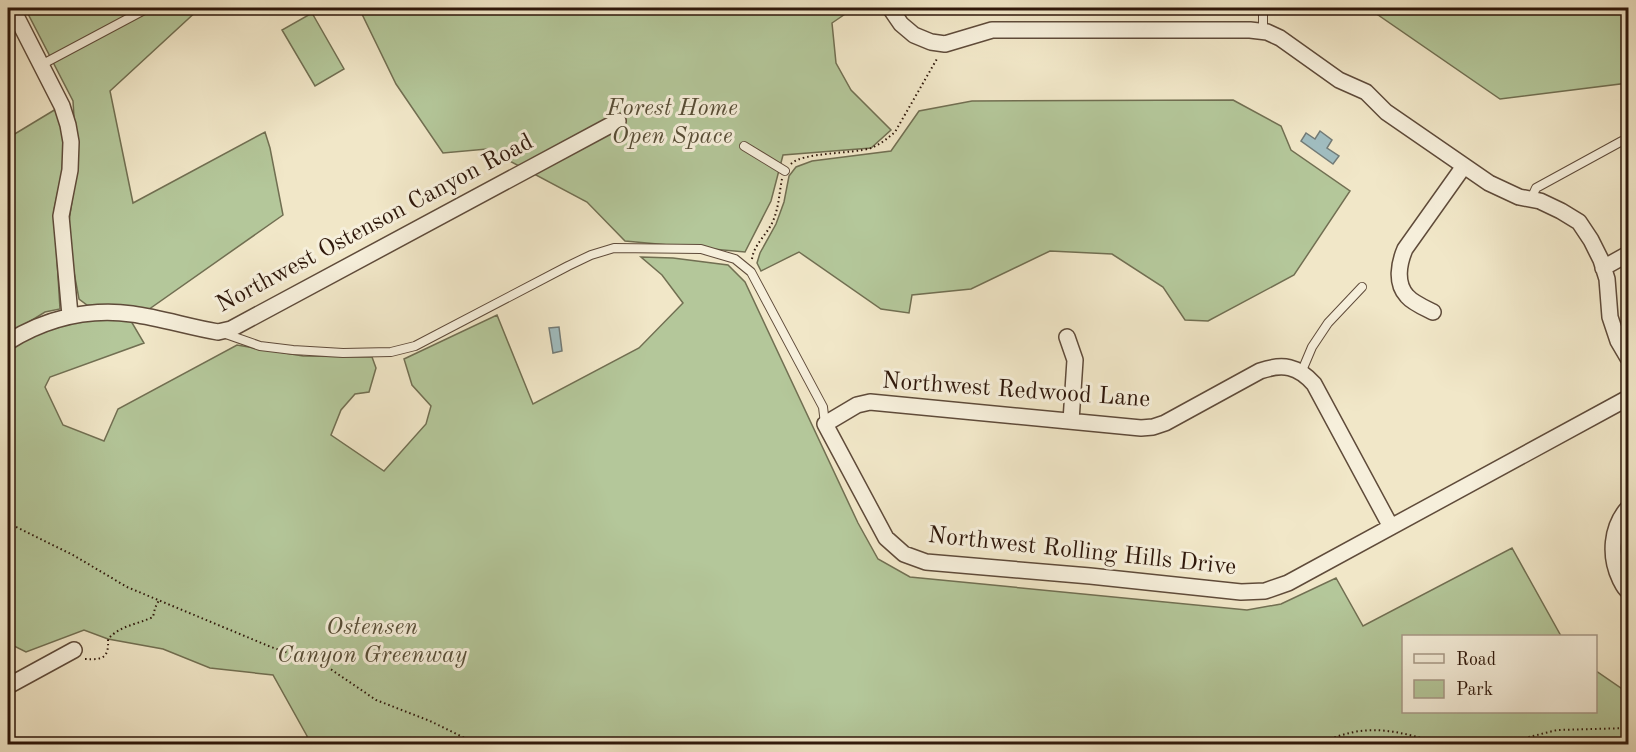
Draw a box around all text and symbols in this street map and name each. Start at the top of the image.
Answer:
park label: Forest Home Open Space [605,97,738,149]
street label: Northwest Ostenson Canyon Road [213,130,537,318]
street label: Northwest Redwood Lane [881,370,1151,412]
street label: Northwest Rolling Hills Drive [927,524,1237,580]
park label: Ostensen Canyon Greenway [277,616,468,668]
legend [1402,635,1597,713]
text: Road [1456,651,1496,669]
text: Park [1456,681,1493,699]

